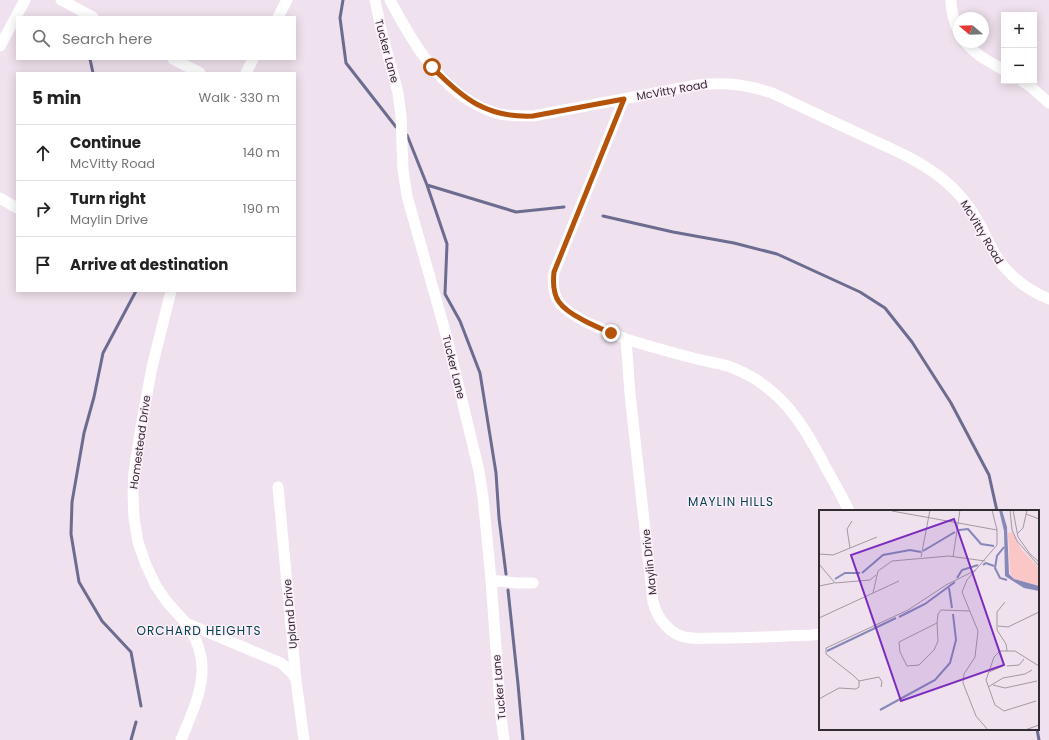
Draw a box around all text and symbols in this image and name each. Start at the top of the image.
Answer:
north arrow [953,12,989,48]
map controls [1001,12,1037,84]
button: + [1001,12,1037,48]
search box [16,16,296,60]
street label: Tucker Lane [371,17,403,85]
icon: search [30,27,52,49]
text: Search here [62,28,152,49]
button: − [1001,48,1037,84]
route start [423,58,441,76]
street label: McVitty Road [635,76,709,104]
text: 5 min [32,86,81,110]
text: Walk · 330 m [199,88,280,107]
text: Continue [70,132,141,153]
icon: ahead [32,142,54,164]
text: 140 m [243,143,280,162]
text: McVitty Road [70,154,155,173]
text: Turn right [70,188,146,209]
street label: McVitty Road [957,197,1007,267]
icon: right [32,198,54,220]
text: 190 m [243,199,280,218]
text: Maylin Drive [70,210,148,229]
icon: arrive [32,254,54,276]
text: Arrive at destination [70,254,228,275]
route end [602,324,620,342]
street label: Tucker Lane [438,333,470,401]
street label: Homestead Drive [125,394,155,490]
district label: MAYLIN HILLS [688,493,774,510]
inset map [819,510,1039,730]
street label: Maylin Drive [638,528,660,596]
street label: Upland Drive [279,578,301,650]
district label: ORCHARD HEIGHTS [137,622,261,639]
street label: Tucker Lane [488,654,510,720]

